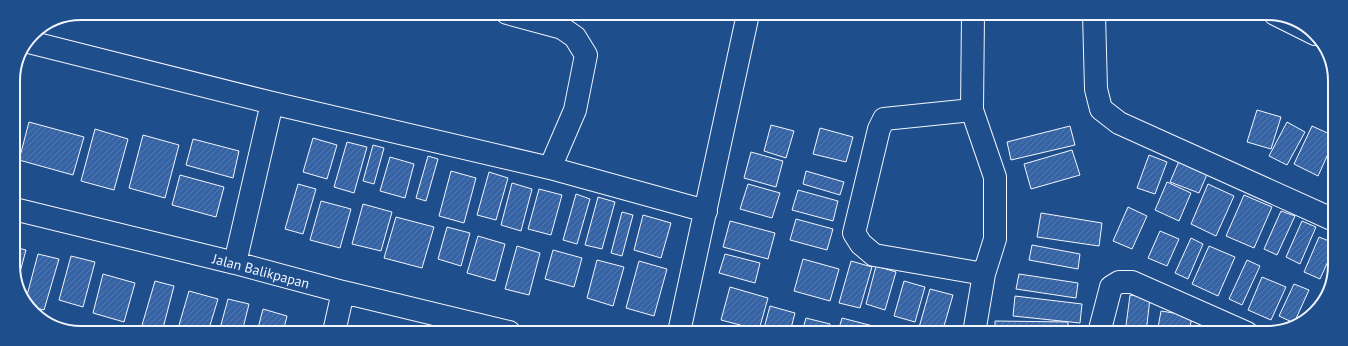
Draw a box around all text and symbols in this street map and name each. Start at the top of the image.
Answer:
street label: Jalan Balikpapan [209,249,312,293]

